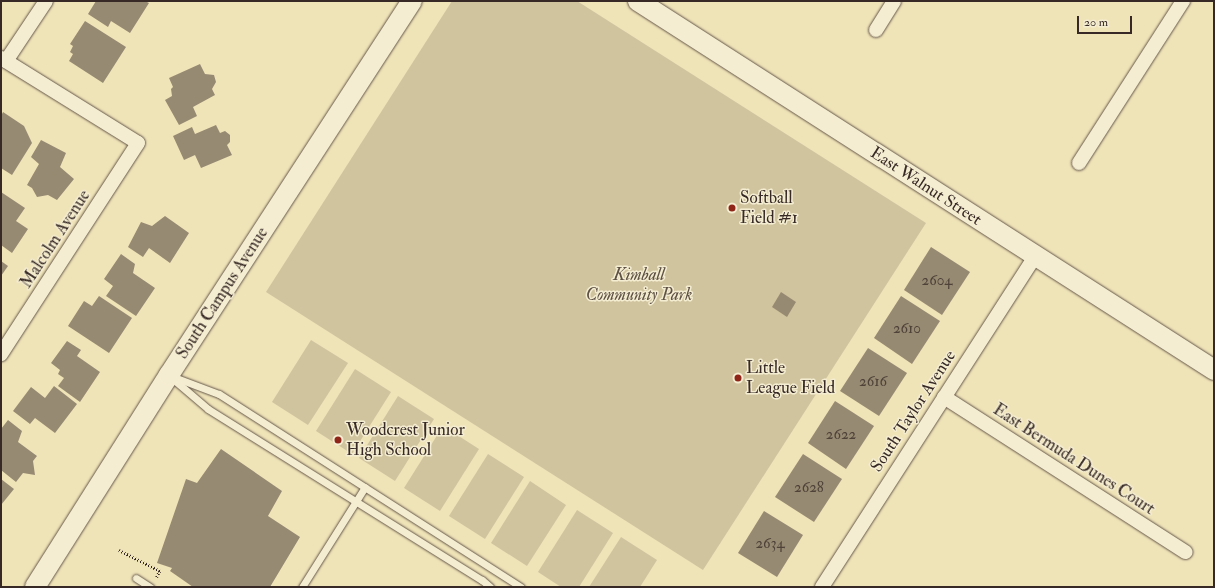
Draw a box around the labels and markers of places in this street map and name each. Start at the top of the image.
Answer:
place label: Softball Field #1 [740,188,798,228]
marker: Softball Field #1 [727,203,737,213]
place label: Little League Field [746,358,835,398]
marker: Little League Field [733,373,743,383]
place label: Woodcrest Junior High School [346,420,465,460]
marker: Woodcrest Junior High School [333,435,343,445]

